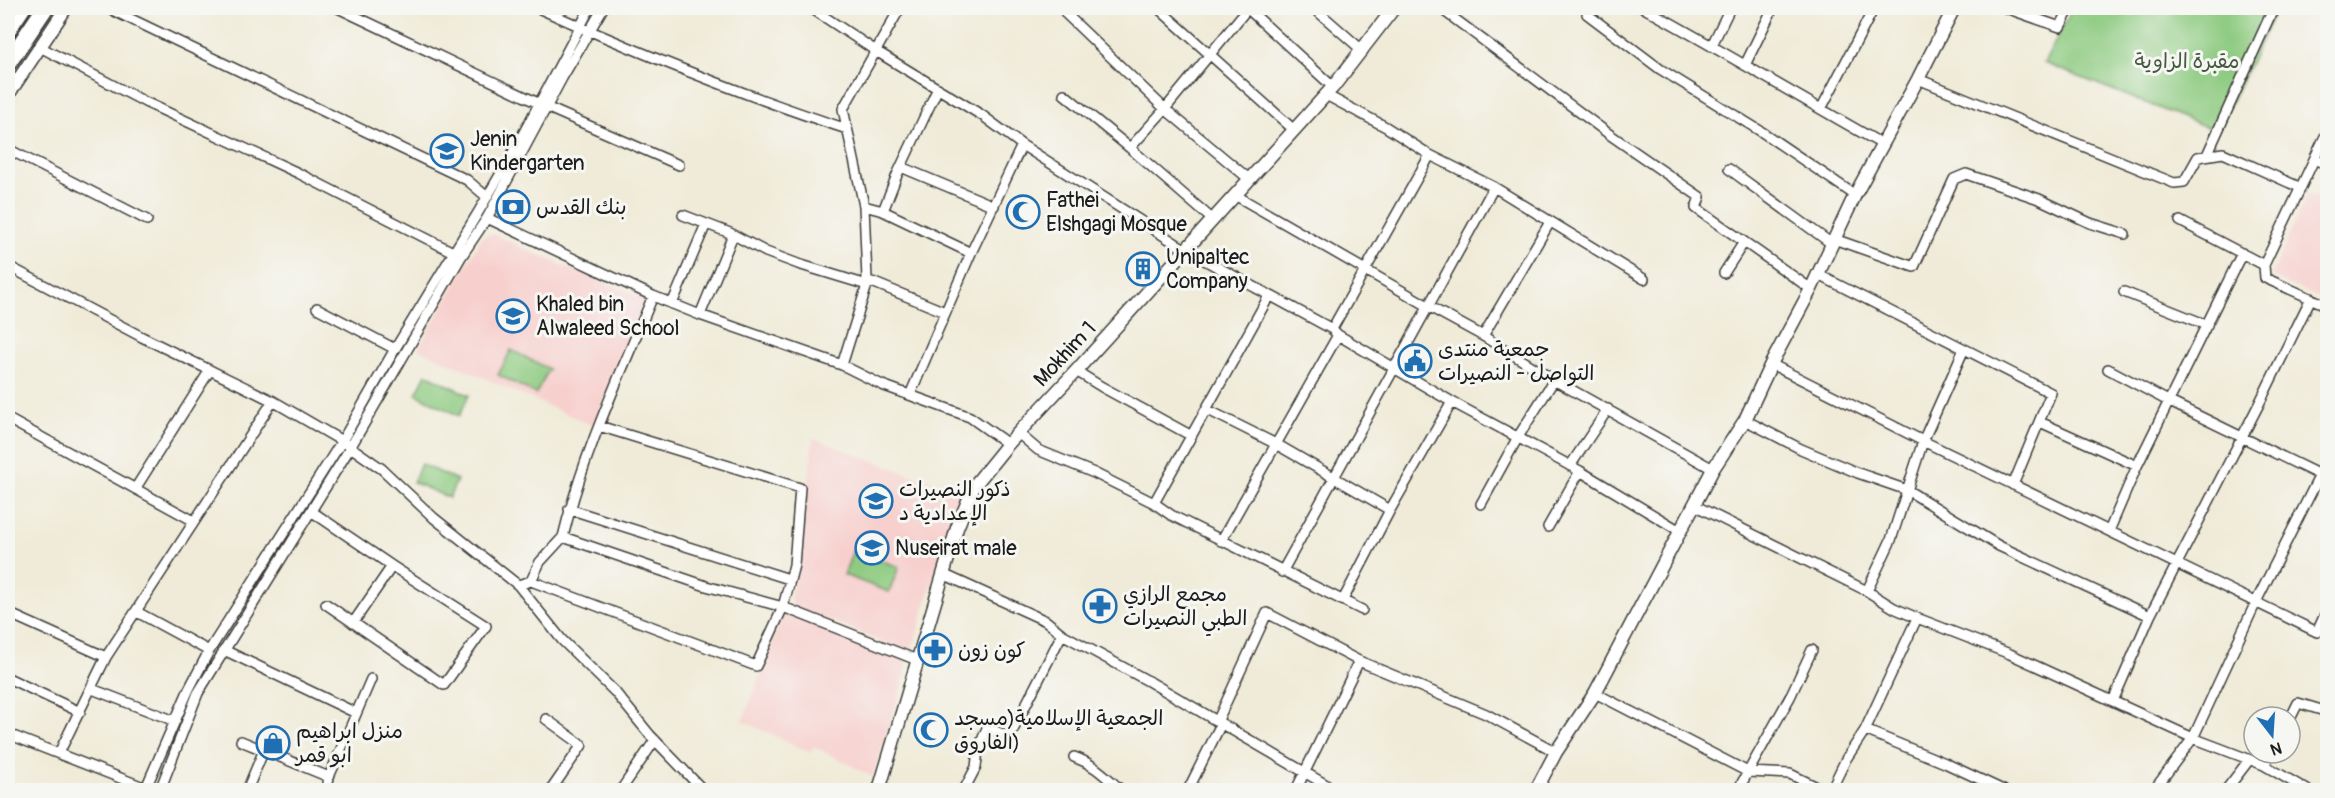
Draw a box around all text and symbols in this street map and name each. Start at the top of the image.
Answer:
park label: مقبرة الزاوية [2135,48,2239,75]
place label: Jenin Kindergarten [470,126,585,177]
school or university icon: Jenin Kindergarten [429,133,465,169]
place label: Fathei Elshgagi Mosque [1046,187,1188,238]
bank icon: بنك القدس [495,189,531,225]
place label: بنك القدس [536,194,627,221]
mosque icon: Fathei Elshgagi Mosque [1005,194,1041,230]
place label: Unipaltec Company [1166,244,1250,295]
building icon: Unipaltec Company [1125,251,1161,287]
place label: Khaled bin Alwaleed School [536,291,679,342]
school or university icon: Khaled bin Alwaleed School [495,298,531,334]
street label: Mokhim 1 [1028,316,1102,392]
place label: جمعية منتدى التواصل - النصيرات [1438,336,1594,387]
public building icon: جمعية منتدى التواصل - النصيرات [1397,343,1433,379]
place label: ذكور النصيرات الإعدادية د [899,476,1011,527]
school or university icon: ذكور النصيرات الإعدادية د [858,483,894,519]
school or university icon: Nuseirat male [854,530,890,566]
place label: Nuseirat male [895,535,1017,562]
place label: مجمع الرازي الطبي النصيرات [1123,581,1247,637]
pharmacy icon: مجمع الرازي الطبي النصيرات [1082,588,1118,624]
pharmacy icon: كون زون [917,632,953,668]
place label: كون زون [958,637,1025,664]
place label: الجمعية الإسلامية(مسجد الفاروق) [954,705,1163,756]
north arrow [2242,705,2302,765]
mosque icon: الجمعية الإسلامية(مسجد الفاروق) [913,712,949,748]
place label: منزل ابراهيم ابو قمر [294,718,403,769]
shop icon: منزل ابراهيم ابو قمر [255,725,291,761]
text: N [2268,737,2284,760]

